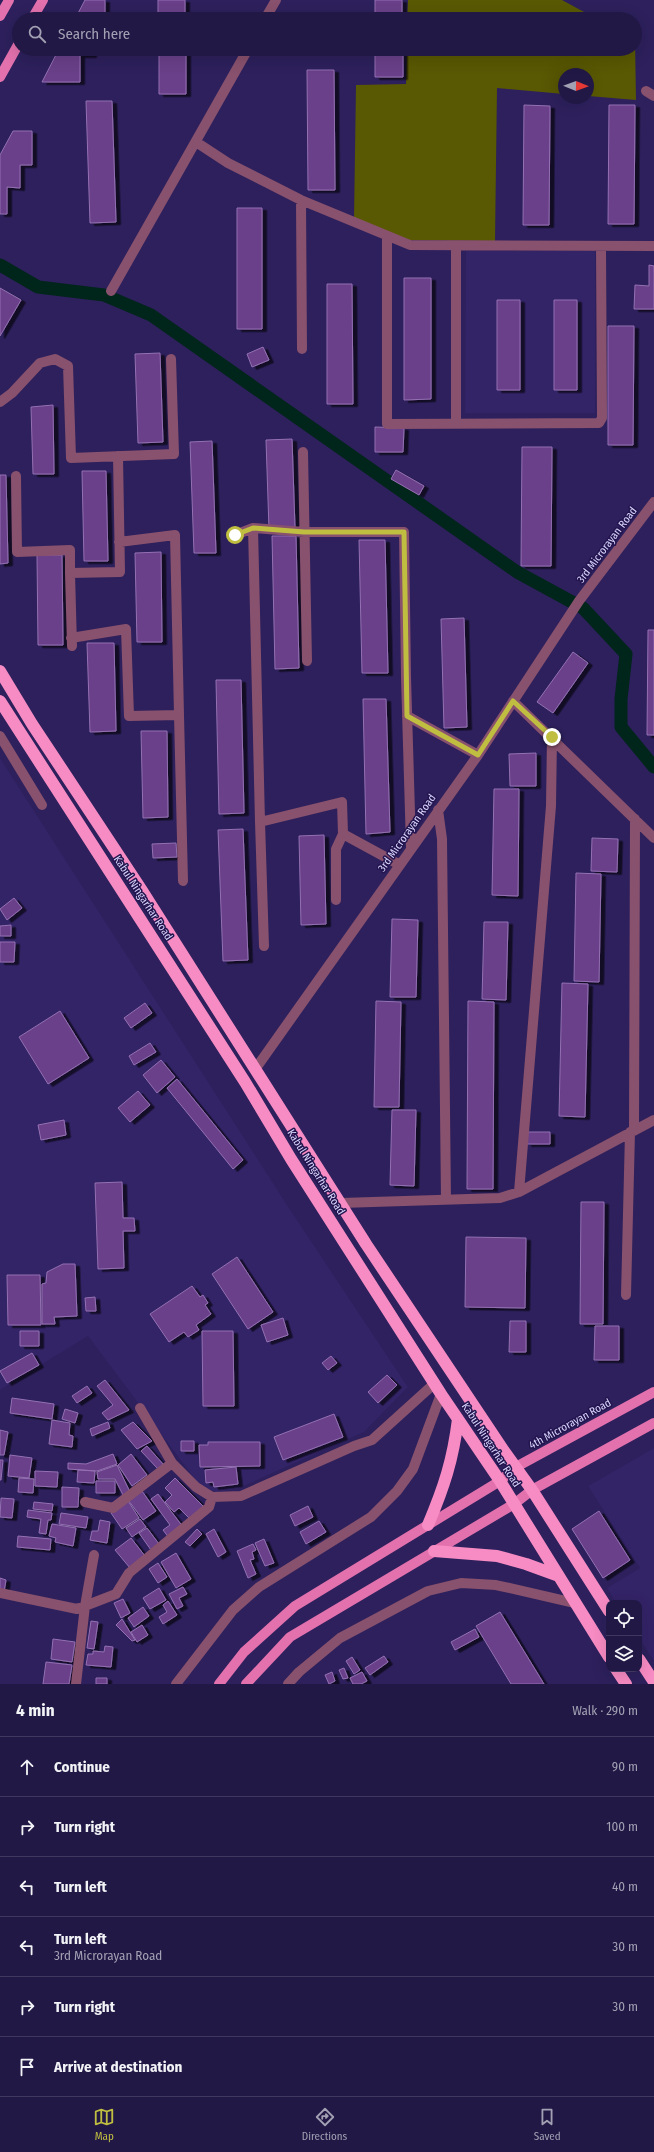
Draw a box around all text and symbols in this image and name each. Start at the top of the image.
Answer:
search box [12,12,642,56]
icon: search [26,23,48,45]
text: Search here [58,25,130,43]
north arrow [558,68,594,104]
street label: 3rd Microrayan Road [574,504,640,586]
route start [226,526,244,544]
route end [543,728,561,746]
street label: 3rd Microrayan Road [375,792,439,874]
street label: Kabul Ningarhar Road [111,853,175,943]
street label: Kabul Ningarhar Road [285,1127,347,1217]
street label: 4th Microrayan Road [527,1396,613,1452]
street label: Kabul Ningarhar Road [459,1400,523,1490]
map controls [606,1600,642,1672]
button: locate [606,1600,642,1636]
button: layers [606,1636,642,1672]
text: 4 min [16,1700,55,1721]
text: Walk · 290 m [572,1703,638,1718]
icon: ahead [16,1756,38,1778]
text: Continue [54,1758,110,1776]
text: 90 m [612,1759,638,1774]
icon: right [16,1816,38,1838]
text: Turn right [54,1818,115,1836]
text: 100 m [606,1819,638,1834]
icon: left [16,1876,38,1898]
text: Turn left [54,1878,107,1896]
text: 40 m [612,1879,638,1894]
text: Turn left [54,1930,107,1948]
icon: left [16,1936,38,1958]
text: 30 m [612,1939,638,1954]
text: 3rd Microrayan Road [54,1948,162,1963]
icon: right [16,1996,38,2018]
text: Turn right [54,1998,115,2016]
text: 30 m [612,1999,638,2014]
icon: arrive [16,2056,38,2078]
text: Arrive at destination [54,2058,182,2076]
tab: Map [93,2106,115,2143]
tab: Directions [302,2106,347,2143]
tab: Saved [534,2106,561,2143]

